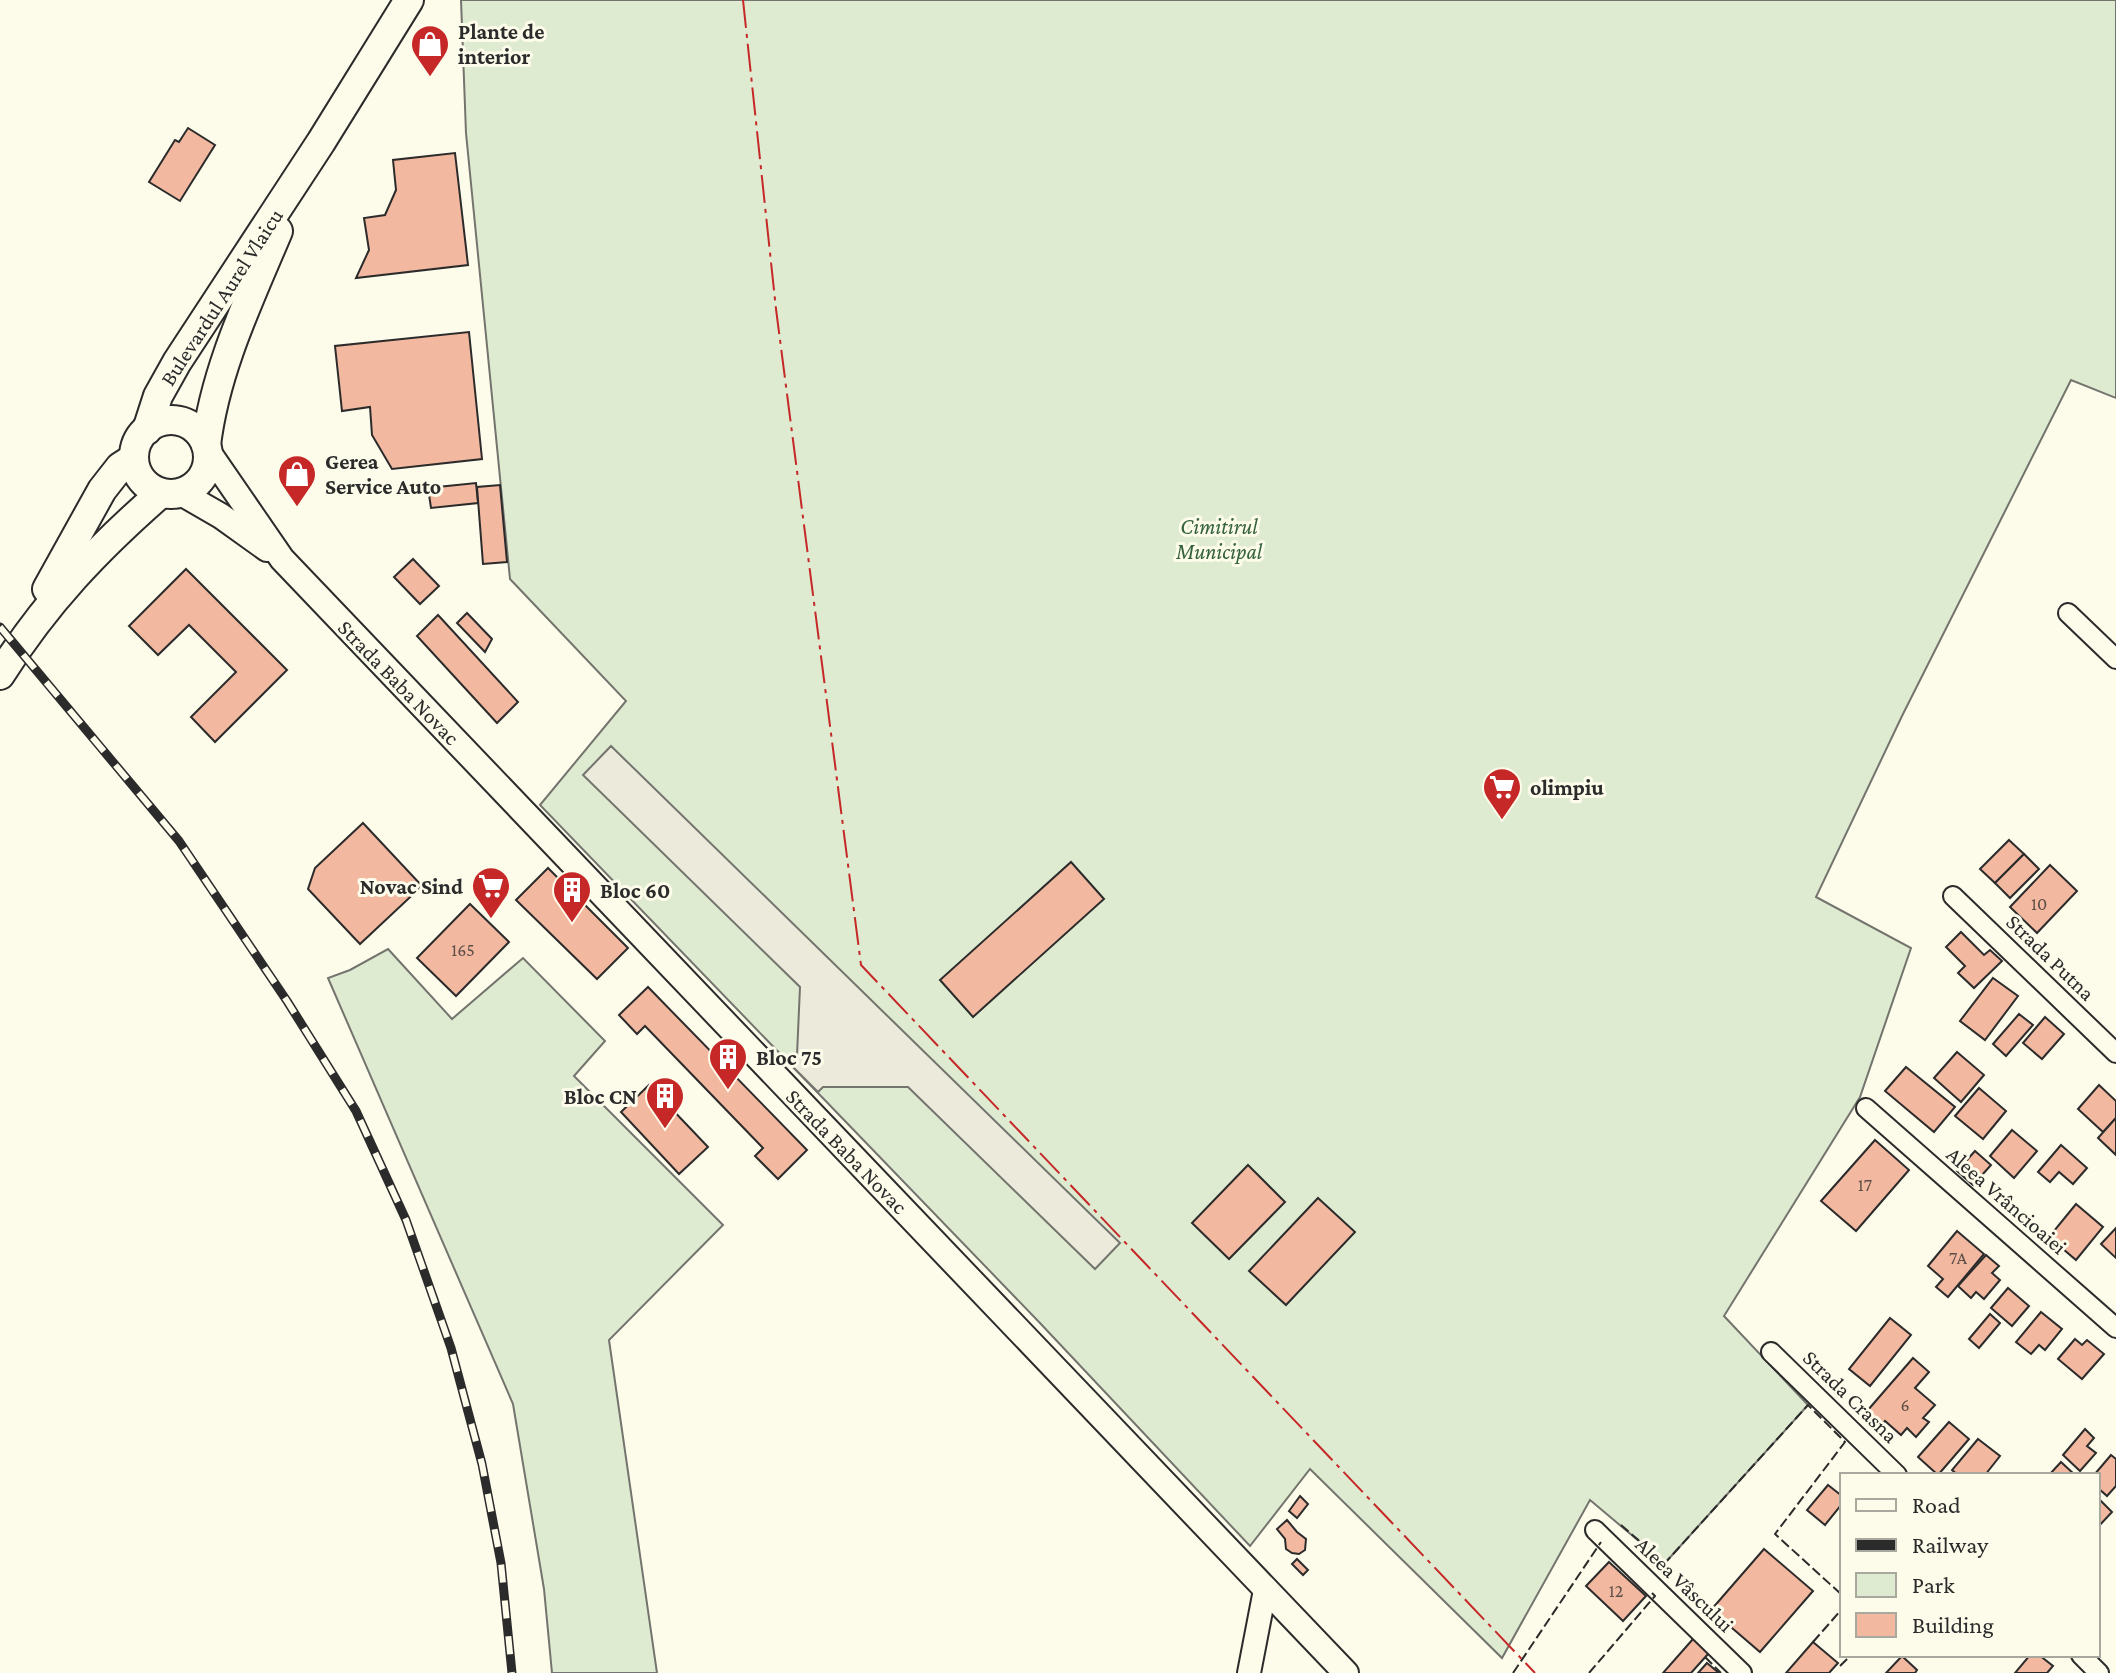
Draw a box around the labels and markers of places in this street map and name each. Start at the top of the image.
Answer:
place label: Plante de interior [458,19,544,69]
shop icon: Plante de interior [409,23,451,78]
place label: Gerea Service Auto [325,449,441,499]
shop icon: Gerea Service Auto [276,453,318,508]
supermarket icon: olimpiu [1481,766,1523,821]
place label: olimpiu [1530,775,1604,800]
supermarket icon: Novac Sind [470,865,512,920]
building icon: Bloc 60 [551,869,593,924]
place label: Novac Sind [360,874,463,899]
place label: Bloc 60 [600,878,670,903]
building icon: Bloc 75 [707,1036,749,1091]
place label: Bloc 75 [756,1045,822,1070]
building icon: Bloc CN [644,1075,686,1130]
place label: Bloc CN [564,1084,637,1109]

